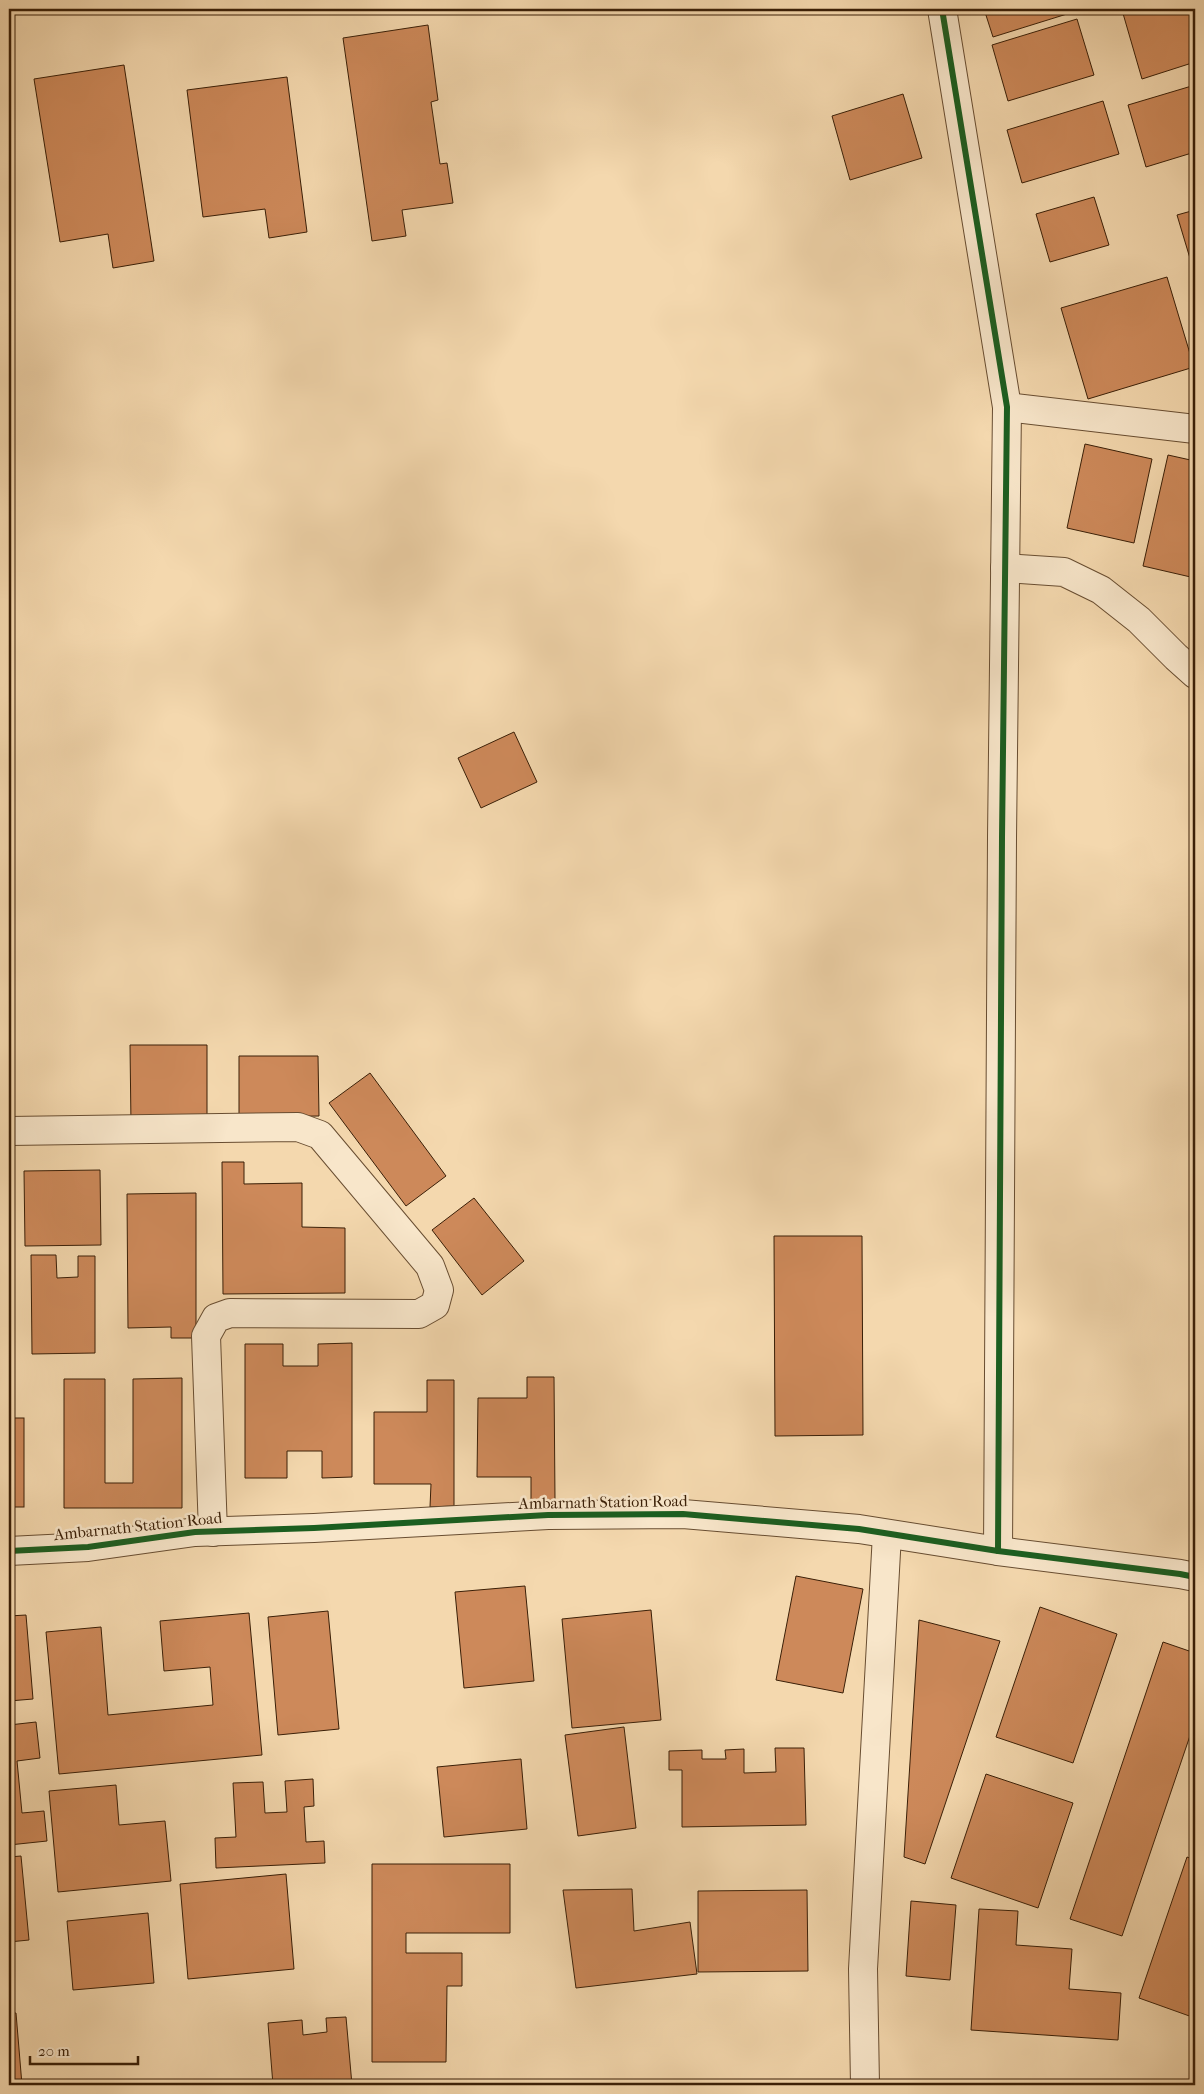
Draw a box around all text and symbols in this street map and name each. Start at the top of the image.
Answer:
street label: Ambarnath Station Road [517,1491,688,1513]
street label: Ambarnath Station Road [52,1508,223,1544]
scale bar [30,2034,138,2066]
text: 20 m [38,2042,70,2060]

